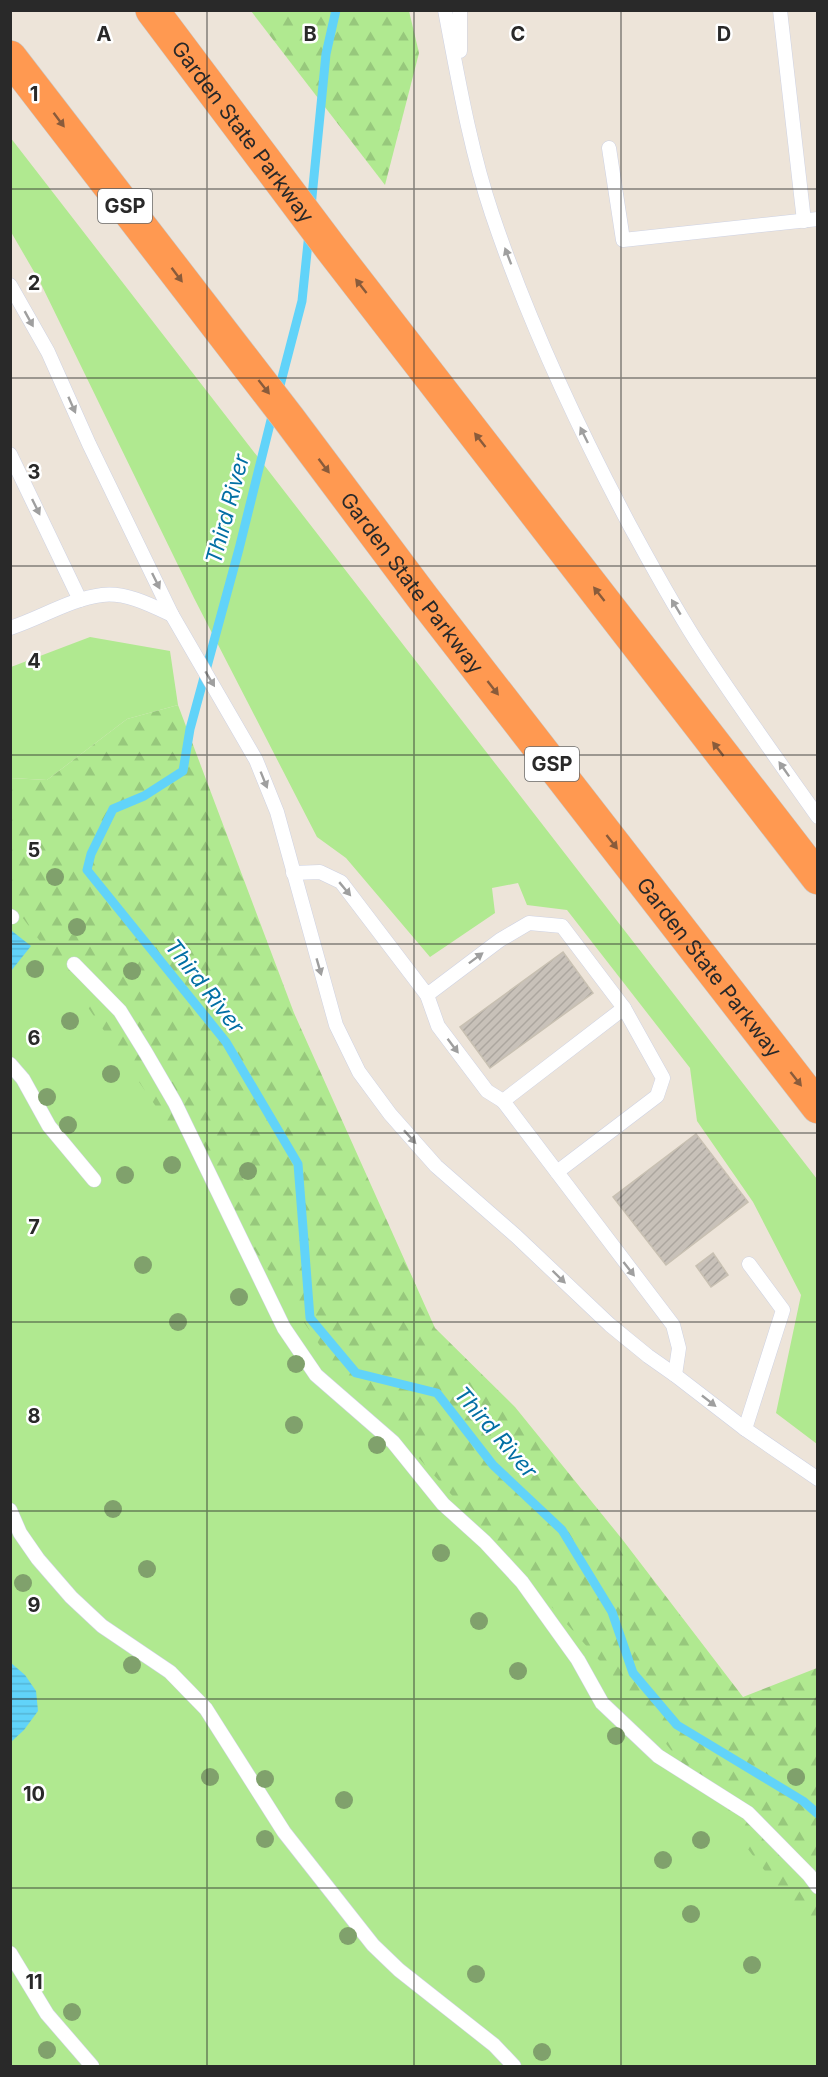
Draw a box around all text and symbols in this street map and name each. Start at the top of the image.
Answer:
text: A [97,22,112,46]
text: B [303,22,317,46]
text: C [511,22,525,46]
text: D [717,22,731,46]
street label: Garden State Parkway [167,36,320,228]
text: 1 [30,82,38,106]
one-way arrow [52,112,64,127]
road number: GSP [98,189,152,223]
one-way arrow [502,247,512,265]
one-way arrow [171,267,183,282]
text: 2 [28,271,40,295]
one-way arrow [355,278,367,293]
one-way arrow [24,310,34,327]
one-way arrow [257,379,270,395]
one-way arrow [67,397,76,414]
one-way arrow [579,427,588,444]
one-way arrow [475,432,487,447]
water label: Third River [200,451,254,567]
one-way arrow [318,457,330,473]
text: 3 [28,460,40,484]
street label: Garden State Parkway [336,487,489,678]
one-way arrow [31,498,40,515]
one-way arrow [151,573,160,590]
one-way arrow [593,586,606,602]
one-way arrow [671,599,682,615]
text: 4 [27,649,41,673]
one-way arrow [205,671,216,687]
one-way arrow [487,680,499,696]
one-way arrow [712,741,724,757]
road number: GSP [525,747,579,781]
one-way arrow [778,762,790,778]
one-way arrow [260,771,269,789]
one-way arrow [606,834,619,850]
text: 5 [28,838,40,862]
street label: Garden State Parkway [632,872,787,1062]
one-way arrow [339,881,352,897]
water label: Third River [160,934,250,1039]
one-way arrow [468,952,483,964]
one-way arrow [315,958,324,976]
text: 6 [28,1026,41,1050]
one-way arrow [447,1038,459,1054]
one-way arrow [790,1072,802,1087]
one-way arrow [403,1129,417,1144]
text: 7 [28,1215,40,1239]
one-way arrow [623,1261,636,1277]
one-way arrow [551,1270,566,1284]
water label: Third River [449,1381,543,1484]
one-way arrow [701,1394,716,1406]
text: 8 [27,1404,41,1428]
text: 9 [28,1593,41,1617]
text: 10 [23,1782,45,1806]
text: 11 [25,1970,43,1994]

